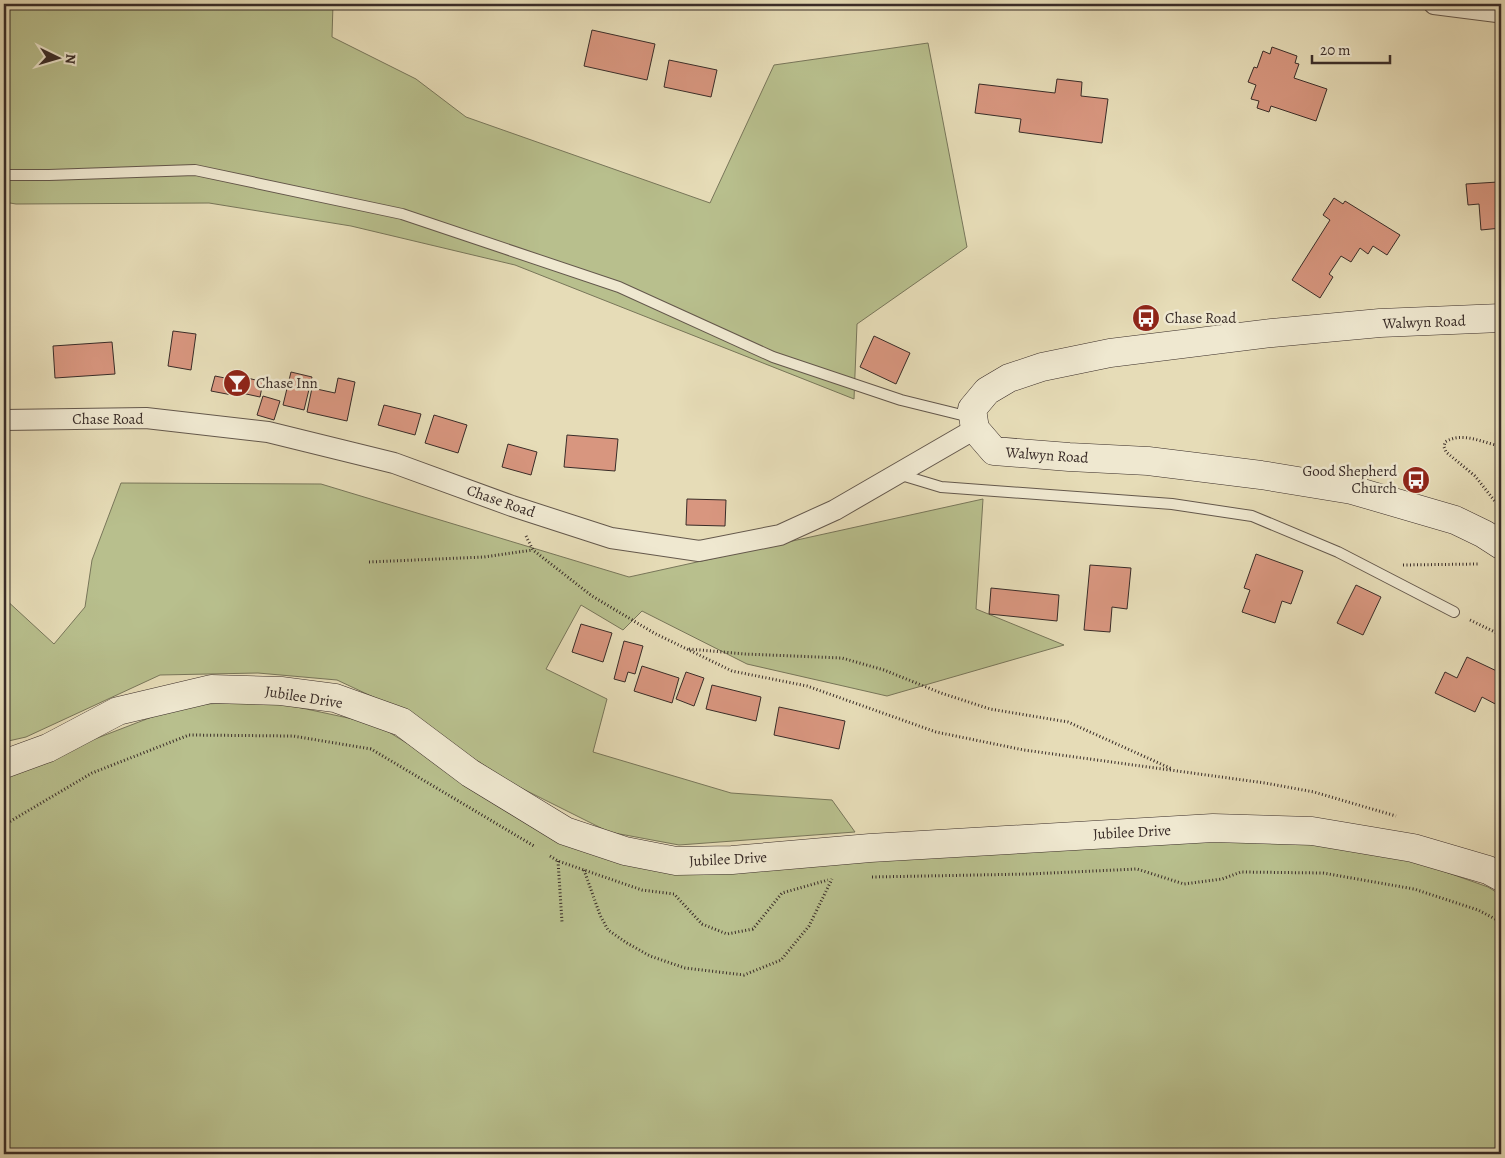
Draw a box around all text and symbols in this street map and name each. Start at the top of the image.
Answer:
north arrow [32,32,82,82]
scale bar [1312,32,1390,64]
text: 20 m [1320,40,1351,60]
text: N [61,53,80,65]
bus stop icon: Chase Road [1131,303,1161,333]
place label: Chase Road [1165,308,1237,328]
street label: Walwyn Road [1381,311,1467,333]
bar icon: Chase Inn [222,368,252,398]
place label: Chase Inn [256,373,318,393]
street label: Chase Road [72,409,145,429]
street label: Walwyn Road [1004,442,1090,468]
place label: Good Shepherd Church [1302,461,1398,498]
bus stop icon: Good Shepherd Church [1401,465,1431,495]
street label: Chase Road [464,480,539,522]
street label: Jubilee Drive [264,681,344,713]
street label: Jubilee Drive [1092,820,1172,844]
street label: Jubilee Drive [688,847,768,871]

